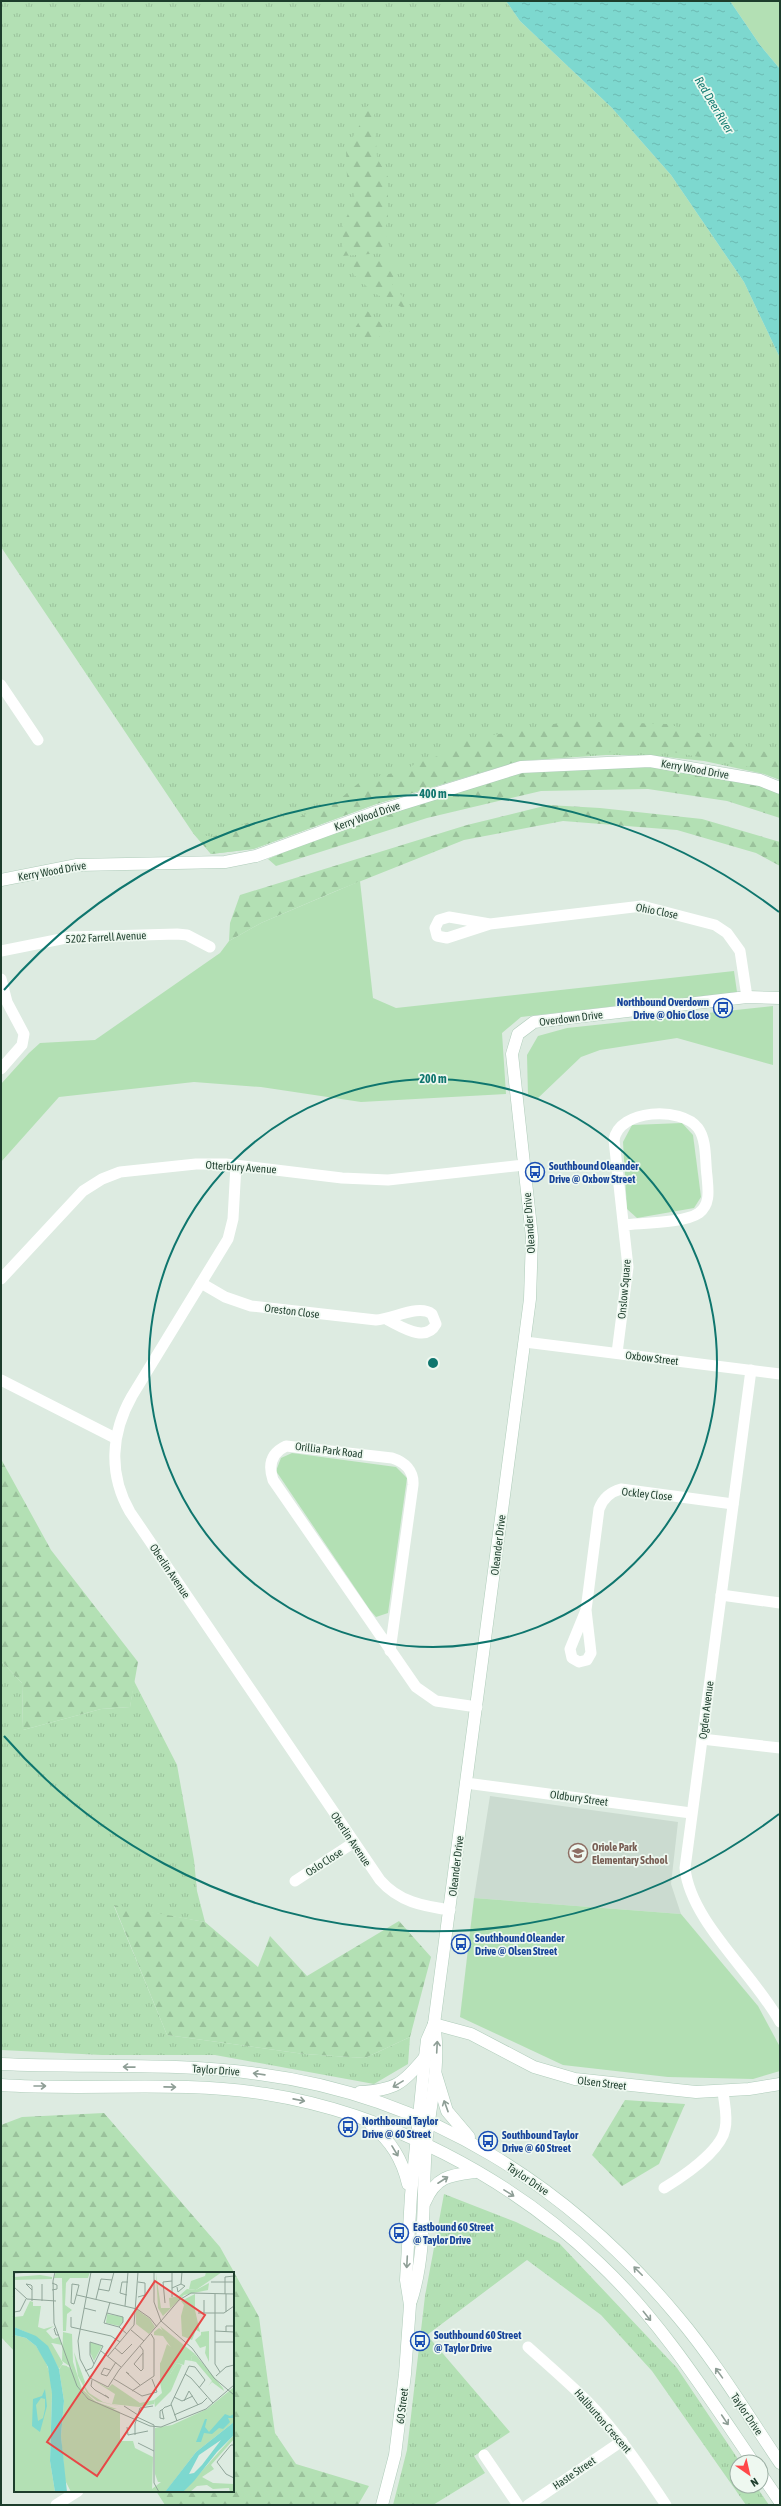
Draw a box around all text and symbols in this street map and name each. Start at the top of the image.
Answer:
water label: Red Deer River [692,74,737,136]
street label: Kerry Wood Drive [660,757,730,781]
text: 400 m [418,787,447,801]
street label: Kerry Wood Drive [333,799,401,833]
street label: Kerry Wood Drive [17,859,87,883]
street label: Ohio Close [635,901,679,921]
street label: 5202 Farrell Avenue [65,929,147,945]
place label: Northbound Overdown Drive @ Ohio Close [617,996,709,1021]
bus stop icon: Northbound Overdown Drive @ Ohio Close [712,997,734,1019]
street label: Overdown Drive [538,1008,604,1028]
text: 200 m [419,1072,447,1086]
street label: Otterbury Avenue [205,1159,277,1175]
place label: Southbound Oleander Drive @ Oxbow Street [549,1160,639,1185]
bus stop icon: Southbound Oleander Drive @ Oxbow Street [524,1161,546,1183]
street label: Oleander Drive [521,1192,537,1254]
street label: Onslow Square [615,1259,633,1319]
street label: Oreston Close [264,1302,320,1320]
street label: Oxbow Street [625,1349,679,1367]
centre of rings [426,1356,440,1370]
street label: Orillia Park Road [294,1440,364,1460]
street label: Ockley Close [621,1485,673,1503]
street label: Oleander Drive [488,1514,508,1576]
street label: Oberlin Avenue [148,1542,192,1600]
street label: Ogden Avenue [696,1680,716,1740]
street label: Oldbury Street [549,1788,609,1808]
street label: Oberlin Avenue [329,1810,373,1868]
street label: Oleander Drive [446,1835,466,1897]
place label: Oriole Park Elementary School [592,1841,669,1866]
school or university icon: Oriole Park Elementary School [567,1842,589,1864]
street label: Oslo Close [303,1846,345,1878]
place label: Southbound Oleander Drive @ Olsen Street [475,1932,565,1957]
bus stop icon: Southbound Oleander Drive @ Olsen Street [450,1933,472,1955]
one-way arrow [433,2041,440,2054]
street label: Taylor Drive [192,2062,240,2078]
one-way arrow [123,2063,136,2071]
one-way arrow [253,2070,266,2078]
street label: Olsen Street [577,2074,627,2092]
one-way arrow [392,2081,404,2089]
one-way arrow [33,2082,46,2090]
one-way arrow [163,2083,176,2091]
one-way arrow [292,2097,305,2105]
one-way arrow [441,2101,449,2113]
place label: Northbound Taylor Drive @ 60 Street [362,2115,439,2140]
bus stop icon: Northbound Taylor Drive @ 60 Street [337,2116,359,2138]
place label: Southbound Taylor Drive @ 60 Street [502,2129,579,2154]
bus stop icon: Southbound Taylor Drive @ 60 Street [477,2130,499,2152]
one-way arrow [391,2145,399,2156]
street label: Taylor Drive [505,2161,551,2197]
one-way arrow [437,2176,448,2184]
one-way arrow [503,2188,514,2197]
place label: Eastbound 60 Street @ Taylor Drive [413,2221,494,2246]
bus stop icon: Eastbound 60 Street @ Taylor Drive [388,2222,410,2244]
one-way arrow [404,2255,411,2268]
one-way arrow [633,2267,643,2276]
inset map [14,2272,234,2492]
one-way arrow [642,2311,651,2321]
place label: Southbound 60 Street @ Taylor Drive [434,2329,522,2354]
bus stop icon: Southbound 60 Street @ Taylor Drive [409,2330,431,2352]
one-way arrow [715,2367,724,2378]
street label: 60 Street [394,2387,410,2425]
street label: Haliburton Crescent [572,2387,634,2455]
street label: Taylor Drive [729,2391,765,2437]
one-way arrow [721,2414,729,2425]
street label: Haste Street [550,2454,598,2492]
north arrow [729,2454,769,2494]
text: N [749,2475,761,2489]

